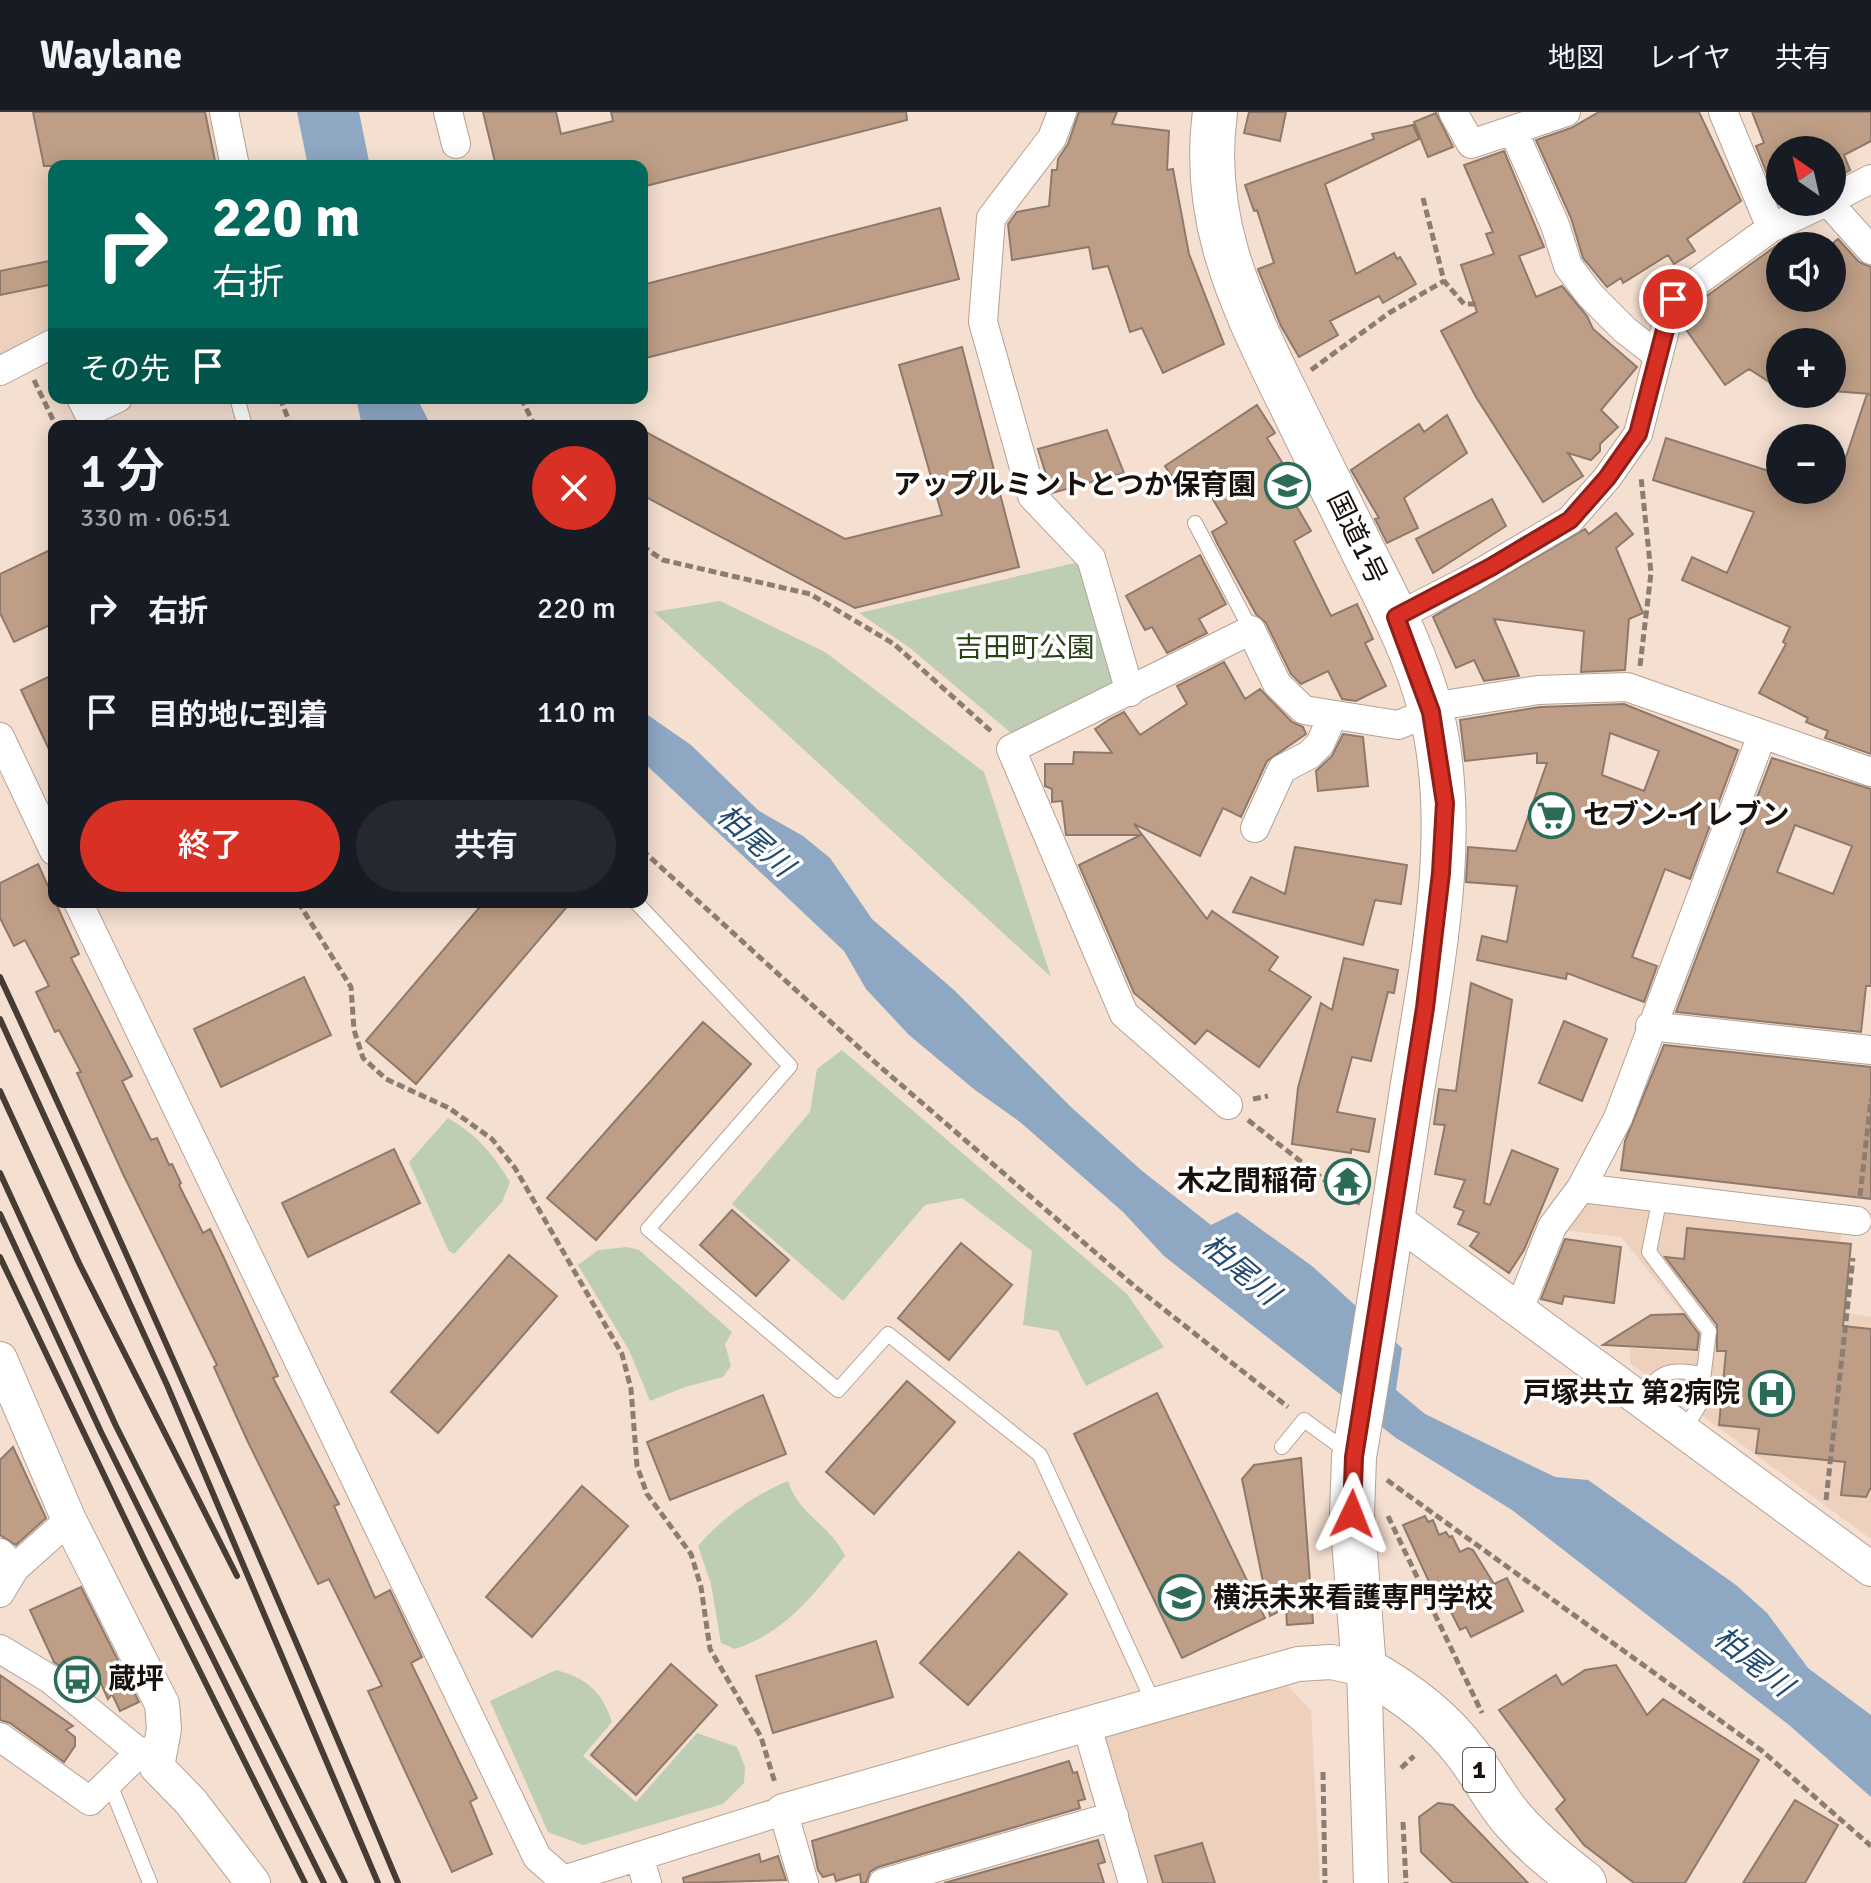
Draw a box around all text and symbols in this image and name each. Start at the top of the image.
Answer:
text: Waylane [40,32,182,79]
text: 地図 [1548,41,1604,75]
text: レイヤ [1648,41,1731,75]
text: 共有 [1775,41,1831,75]
north arrow [1766,136,1846,216]
map controls [1766,136,1846,504]
text: 220 m [212,183,360,252]
icon: right [80,192,184,296]
button: sound [1766,232,1846,312]
text: 右折 [212,260,284,305]
pin [1639,265,1707,333]
icon: arrive [1651,277,1695,321]
button: + [1766,328,1846,408]
icon: arrive [186,344,230,388]
text: その先 [80,351,170,388]
button: − [1766,424,1846,504]
text: 1 分 [80,442,164,501]
button: close [532,446,616,530]
school or university icon: アップルミントとつか保育園 [1263,461,1311,509]
place label: アップルミントとつか保育園 [893,468,1256,502]
street label: 国道1号 [1320,486,1394,590]
text: 330 m · 06:51 [80,502,231,534]
icon: right [80,586,124,630]
text: 220 m [537,590,616,627]
text: 右折 [148,593,208,630]
park label: 吉田町公園 [955,631,1095,665]
icon: arrive [80,690,124,734]
text: 110 m [537,694,616,731]
text: 目的地に到着 [148,697,328,734]
supermarket icon: セブン-イレブン [1528,791,1576,839]
water label: 柏尾川 [709,797,803,887]
place label: セブン-イレブン [1583,798,1790,832]
button: 終了 [80,800,340,892]
button: 共有 [356,800,616,892]
temple icon: 木之間稲荷 [1324,1157,1372,1205]
place label: 木之間稲荷 [1177,1164,1317,1198]
water label: 柏尾川 [1194,1227,1289,1315]
hospital icon: 戸塚共立 第2病院 [1747,1369,1795,1417]
place label: 戸塚共立 第2病院 [1523,1376,1740,1410]
position arrow [1310,1472,1394,1556]
school or university icon: 横浜未来看護専門学校 [1158,1574,1206,1622]
place label: 横浜未来看護専門学校 [1213,1581,1493,1615]
water label: 柏尾川 [1706,1619,1802,1707]
bus stop icon: 蔵坪 [53,1655,101,1703]
place label: 蔵坪 [108,1662,164,1696]
road number: 1 [1463,1748,1495,1792]

